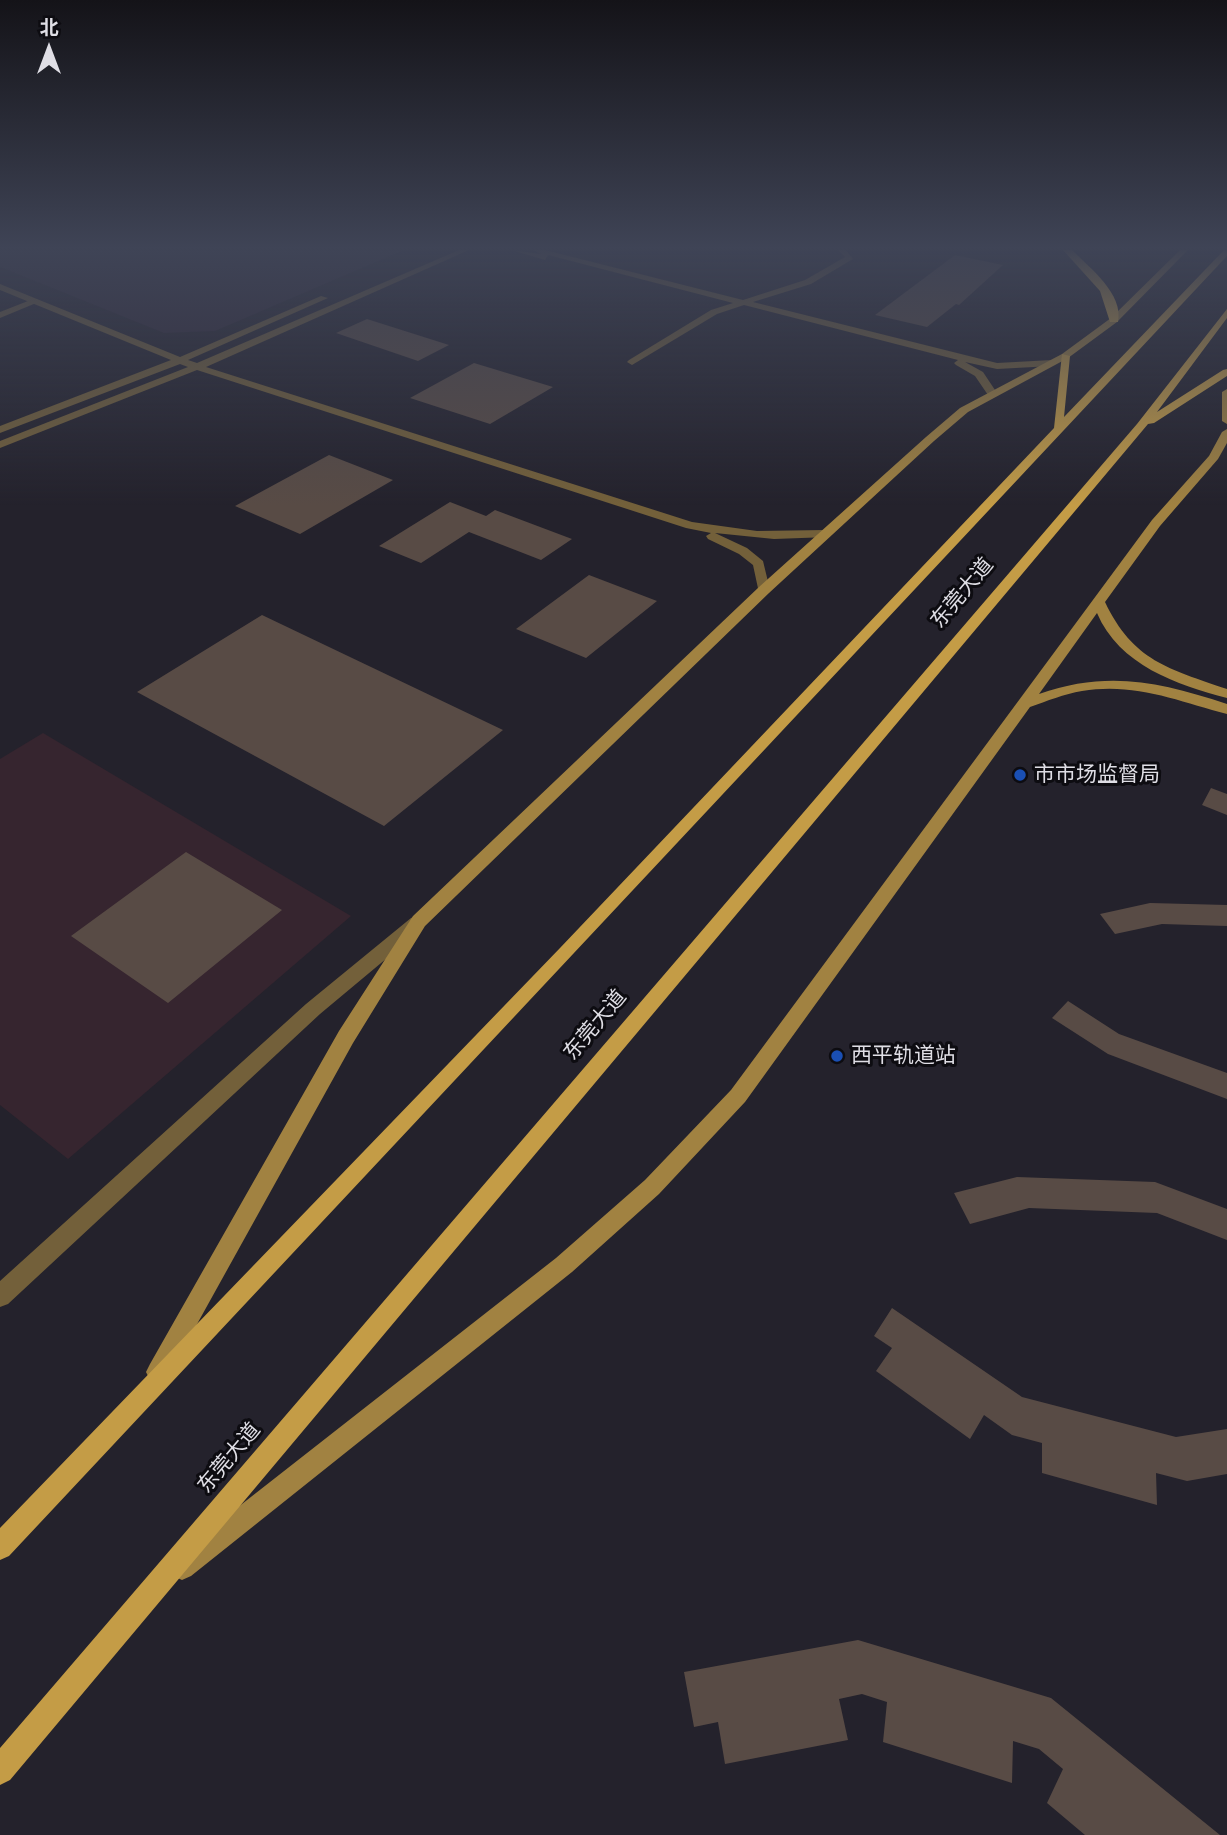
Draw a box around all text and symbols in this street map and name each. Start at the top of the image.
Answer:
north arrow [14,14,84,84]
text: 北 [39,17,59,38]
street label: 东莞大道 [925,553,999,633]
place label: 市市场监督局 [1034,762,1160,788]
marker: 市市场监督局 [1012,767,1028,783]
street label: 东莞大道 [558,985,632,1065]
place label: 西平轨道站 [851,1043,956,1069]
marker: 西平轨道站 [829,1048,845,1064]
street label: 东莞大道 [192,1418,266,1498]

